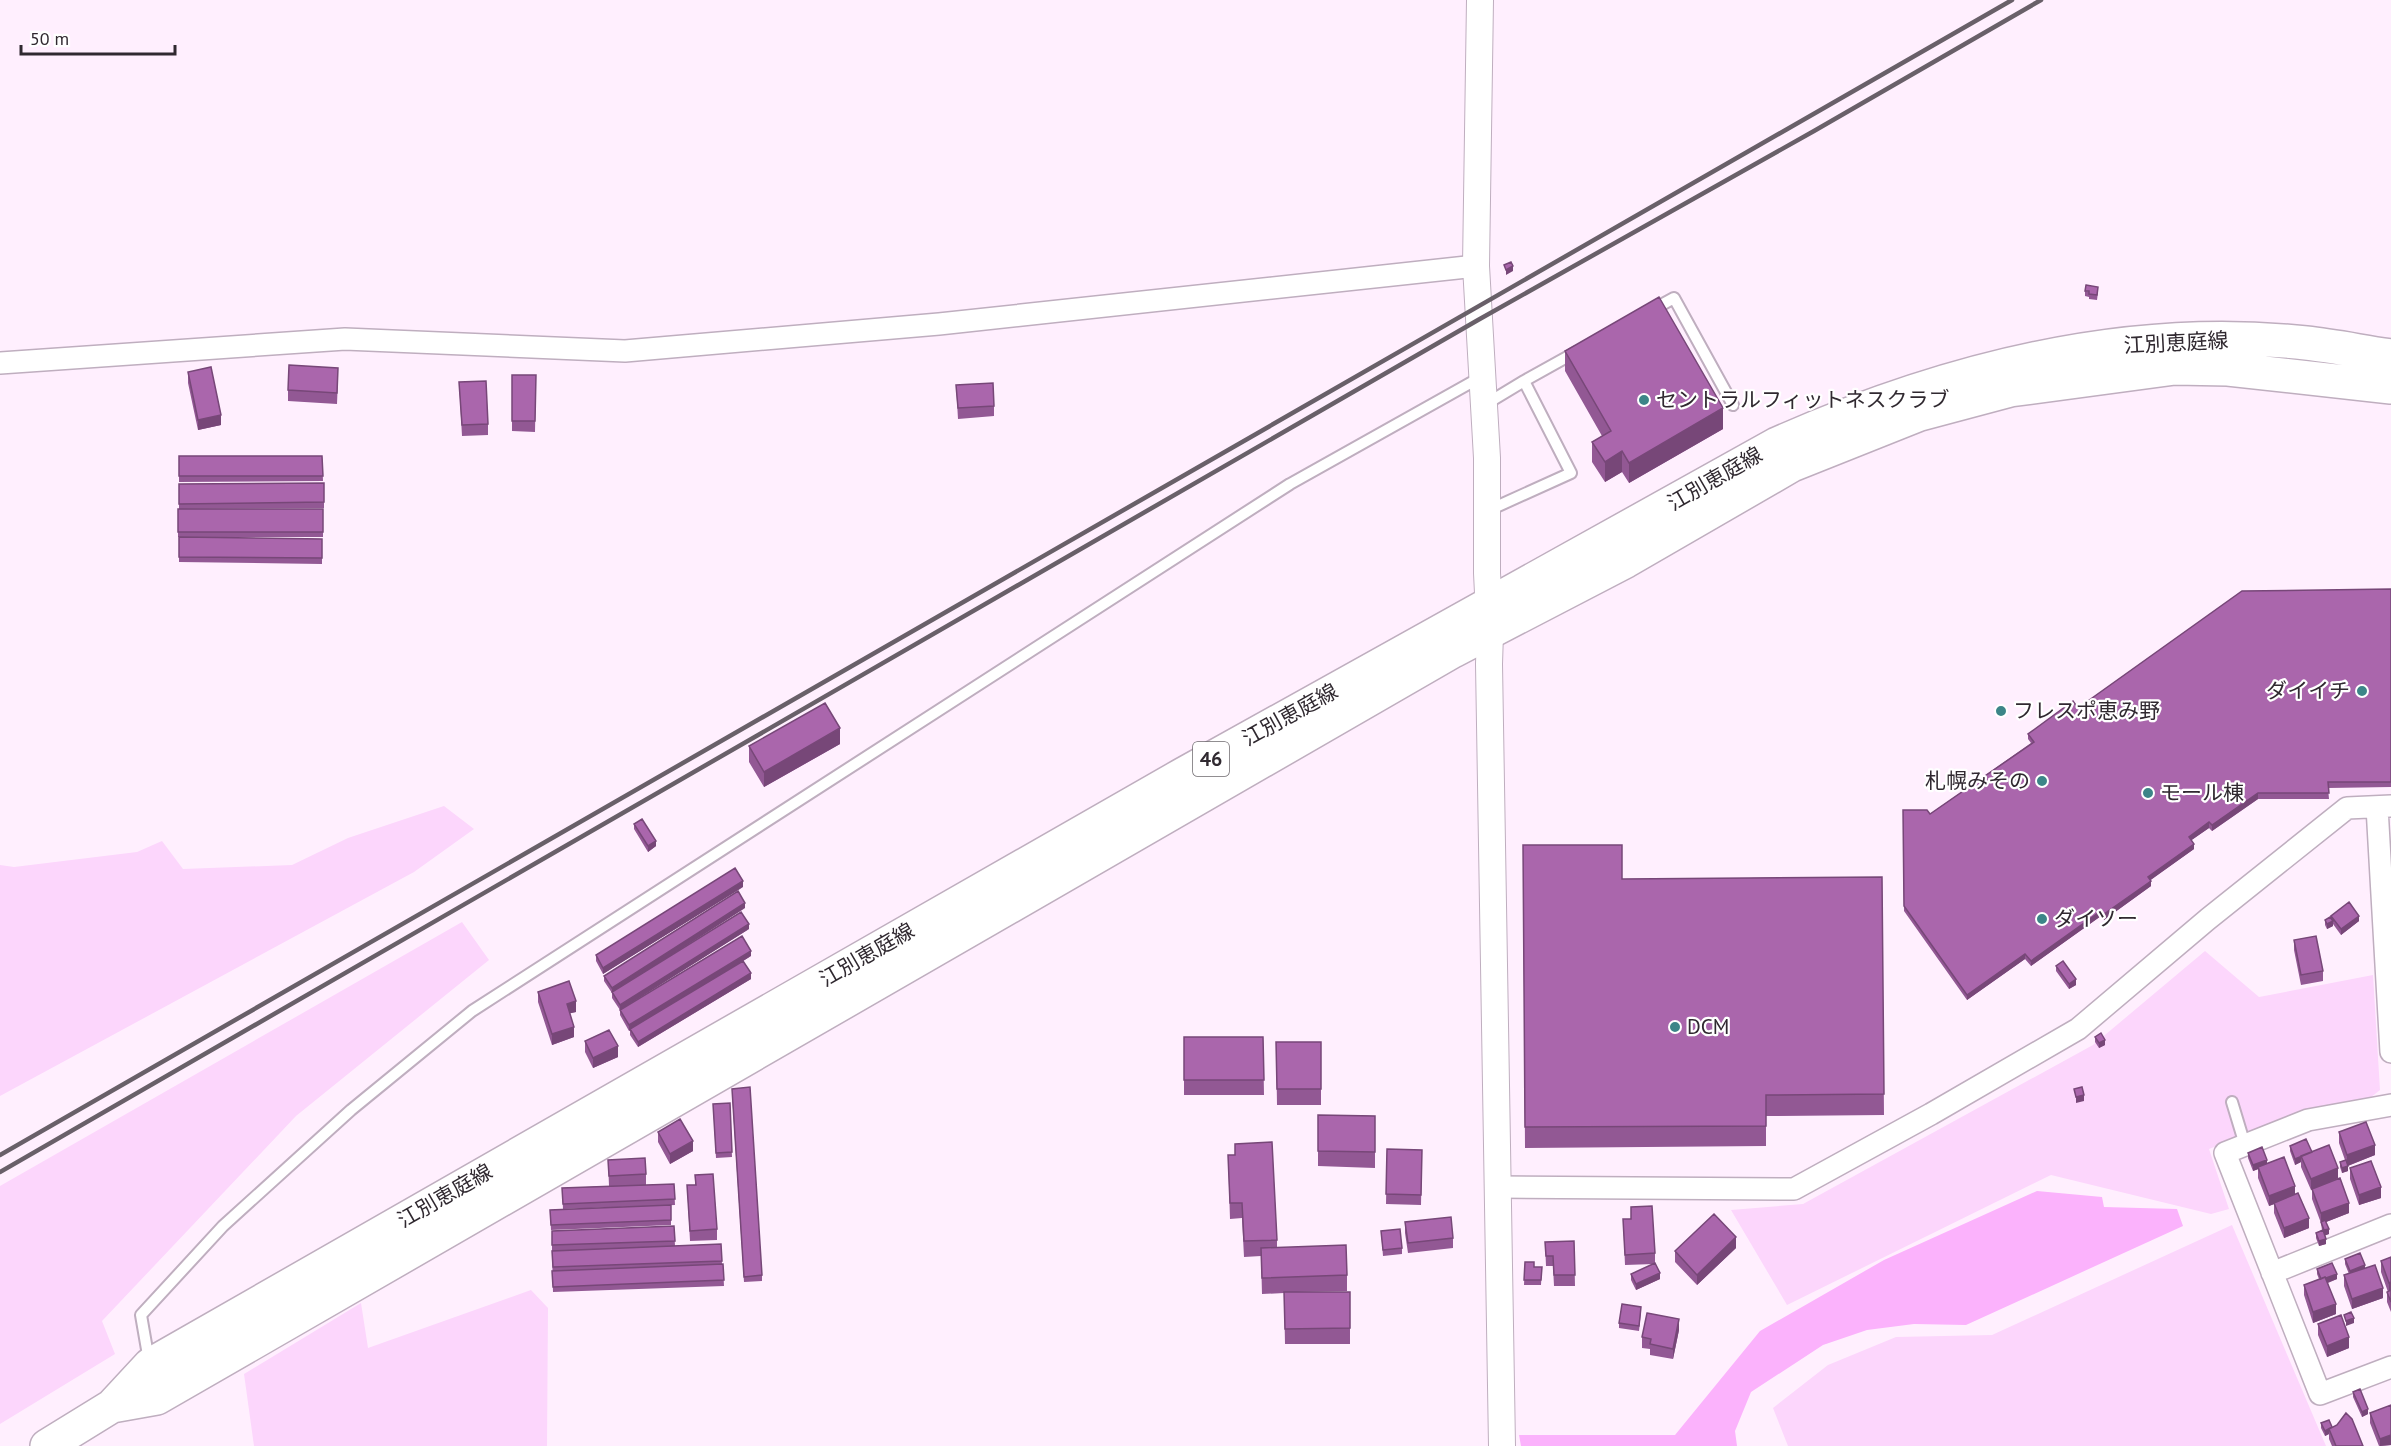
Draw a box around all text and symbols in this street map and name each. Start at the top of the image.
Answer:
scale bar [21,18,176,56]
text: 50 m [30,27,69,50]
street label: 江別恵庭線 [2123,326,2229,359]
place label: セントラルフィットネスクラブ [1656,386,1950,413]
marker: セントラルフィットネスクラブ [1637,393,1651,407]
street label: 江別恵庭線 [1663,441,1767,517]
street label: 江別恵庭線 [1237,677,1342,752]
place label: ダイイチ [2266,677,2350,704]
marker: ダイイチ [2355,684,2369,698]
place label: フレスポ恵み野 [2013,697,2160,724]
marker: フレスポ恵み野 [1994,704,2008,718]
road number: 46 [1193,742,1229,776]
place label: 札幌みその [1925,767,2030,794]
marker: 札幌みその [2035,774,2049,788]
place label: モール棟 [2160,779,2244,806]
marker: モール棟 [2141,786,2155,800]
place label: ダイソー [2054,905,2138,932]
marker: ダイソー [2035,912,2049,926]
street label: 江別恵庭線 [815,917,919,993]
place label: DCM [1687,1013,1729,1040]
marker: DCM [1668,1020,1682,1034]
street label: 江別恵庭線 [393,1158,497,1234]

